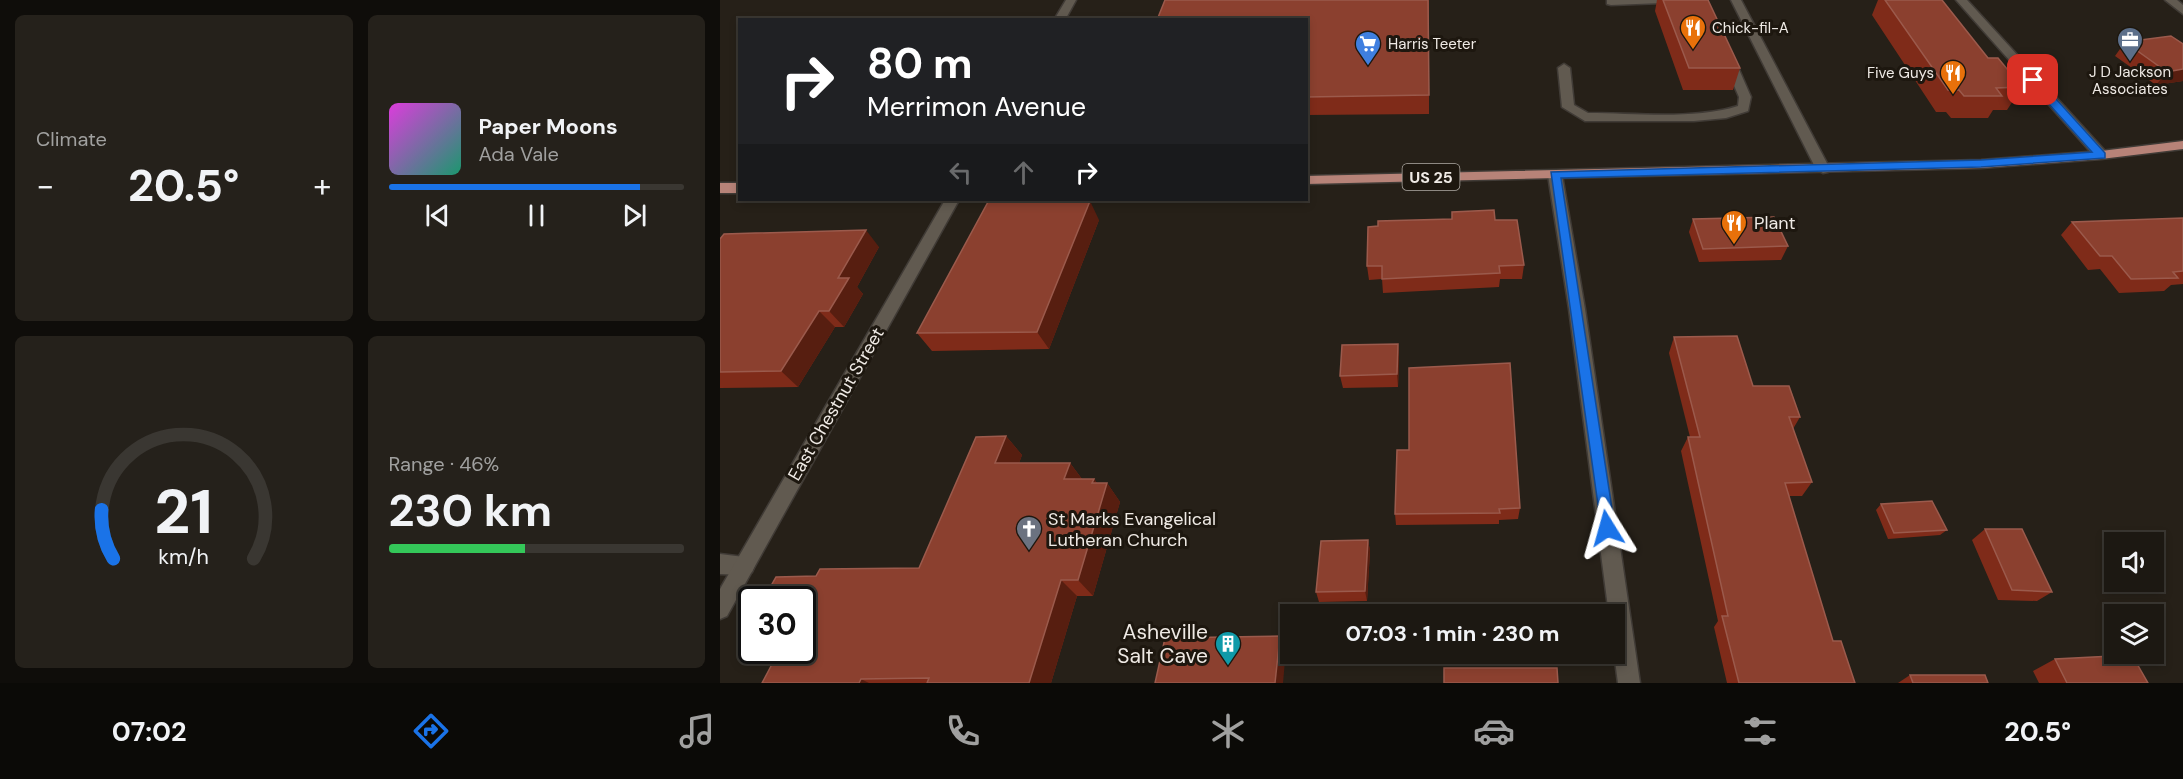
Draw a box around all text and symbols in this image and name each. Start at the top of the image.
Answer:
restaurant icon: Chick-fil-A [1678,13,1708,51]
place label: Chick-fil-A [1712,18,1789,38]
office icon: J D Jackson Associates [2115,25,2145,63]
supermarket icon: Harris Teeter [1353,29,1383,67]
place label: Harris Teeter [1388,34,1477,54]
text: 80 m [867,36,973,91]
icon: right [768,42,846,120]
pin [2007,54,2058,105]
restaurant icon: Five Guys [1938,58,1968,96]
place label: J D Jackson Associates [2089,62,2171,99]
place label: Five Guys [1867,63,1934,83]
icon: arrive [2016,63,2049,96]
text: Merrimon Avenue [867,89,1086,124]
text: Paper Moons [479,112,618,141]
text: Climate [36,126,107,152]
text: Ada Vale [479,141,559,167]
text: 20.5° [128,156,239,215]
icon: left [944,156,977,189]
icon: ahead [1007,156,1040,189]
icon: right [1070,156,1103,189]
text: − [36,164,54,207]
text: + [313,164,331,207]
road number: US 25 [1402,164,1460,190]
icon: previous [421,199,454,232]
icon: pause [520,199,553,232]
icon: next [618,199,651,232]
restaurant icon: Plant [1719,208,1749,246]
place label: Plant [1754,211,1796,235]
street label: East Chestnut Street [782,323,890,485]
text: Range · 46% [389,451,499,477]
text: 21 [154,471,213,552]
text: 230 km [389,481,552,540]
position arrow [1575,496,1639,560]
place label: St Marks Evangelical Lutheran Church [1048,507,1216,552]
church icon: St Marks Evangelical Lutheran Church [1014,514,1044,552]
map controls [2104,532,2164,664]
button: sound [2104,532,2164,592]
text: km/h [158,543,209,571]
speed limit sign: 30 [738,586,816,664]
button: layers [2104,604,2164,664]
place label: Asheville Salt Cave [1117,618,1208,670]
text: 07:03 · 1 min · 230 m [1345,619,1560,648]
building icon: Asheville Salt Cave [1213,629,1243,667]
icon: directions [410,710,452,752]
icon: music [676,710,718,752]
icon: phone [942,710,984,752]
icon: climate [1207,710,1249,752]
icon: car [1473,710,1515,752]
icon: filters [1739,710,1781,752]
text: 07:02 [112,714,187,749]
text: 20.5° [2004,714,2071,749]

